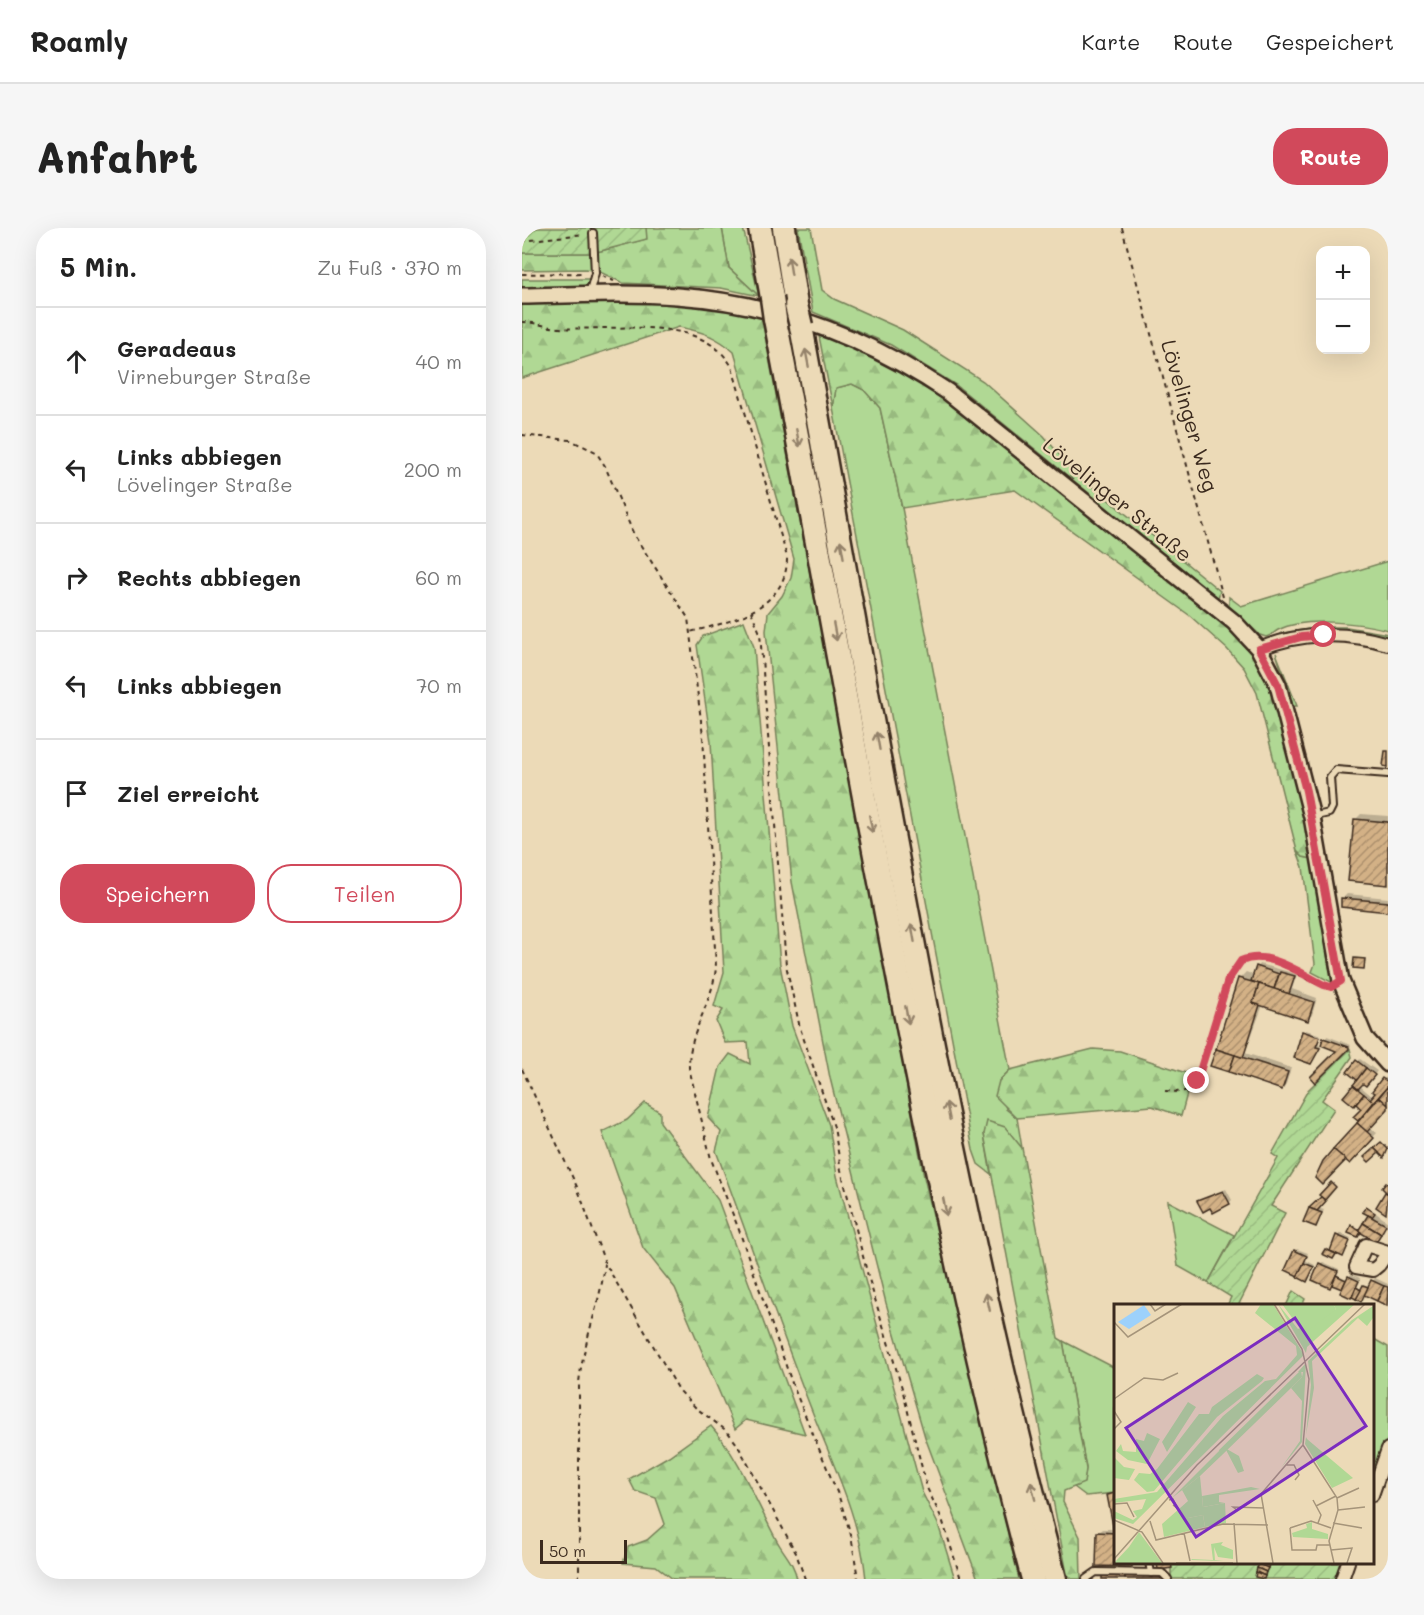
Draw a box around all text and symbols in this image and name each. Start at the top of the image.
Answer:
text: Roamly [30,23,129,59]
text: Karte [1082,28,1140,55]
text: Route [1173,28,1233,55]
text: Gespeichert [1266,28,1394,55]
button: Route [1273,128,1388,185]
text: Anfahrt [36,129,198,184]
map controls [1316,246,1370,354]
button: + [1316,246,1370,300]
text: 5 Min. [60,250,137,284]
text: Zu Fuß · 370 m [317,254,462,280]
one-way arrow [784,257,795,277]
button: − [1316,300,1370,354]
text: Geradeaus [117,334,236,363]
street label: Lövelinger Weg [1156,336,1225,495]
icon: ahead [60,345,93,378]
text: 40 m [416,348,462,374]
one-way arrow [801,348,812,368]
text: Virneburger Straße [117,363,311,389]
one-way arrow [793,428,804,448]
street label: Lövelinger Straße [1038,430,1198,567]
text: Links abbiegen [117,442,282,471]
icon: left [60,453,93,486]
text: 200 m [404,456,462,482]
text: Lövelinger Straße [117,471,293,497]
one-way arrow [836,540,847,560]
icon: right [60,561,93,594]
text: Rechts abbiegen [117,563,301,592]
text: 60 m [415,564,462,590]
route start [1310,621,1336,647]
one-way arrow [830,622,841,641]
icon: left [60,669,93,702]
text: Links abbiegen [117,671,282,700]
text: 70 m [416,672,462,698]
one-way arrow [872,732,883,752]
icon: arrive [60,777,93,810]
text: Ziel erreicht [117,779,259,808]
one-way arrow [866,813,877,833]
button: Speichern [60,864,255,923]
button: Teilen [267,864,462,923]
one-way arrow [907,924,918,943]
one-way arrow [902,1005,913,1025]
route end [1183,1067,1209,1093]
one-way arrow [942,1102,953,1121]
one-way arrow [940,1197,952,1216]
one-way arrow [982,1292,993,1312]
inset map [1114,1304,1373,1564]
one-way arrow [1026,1482,1038,1501]
scale bar [540,1537,627,1564]
text: 50 m [549,1540,586,1561]

